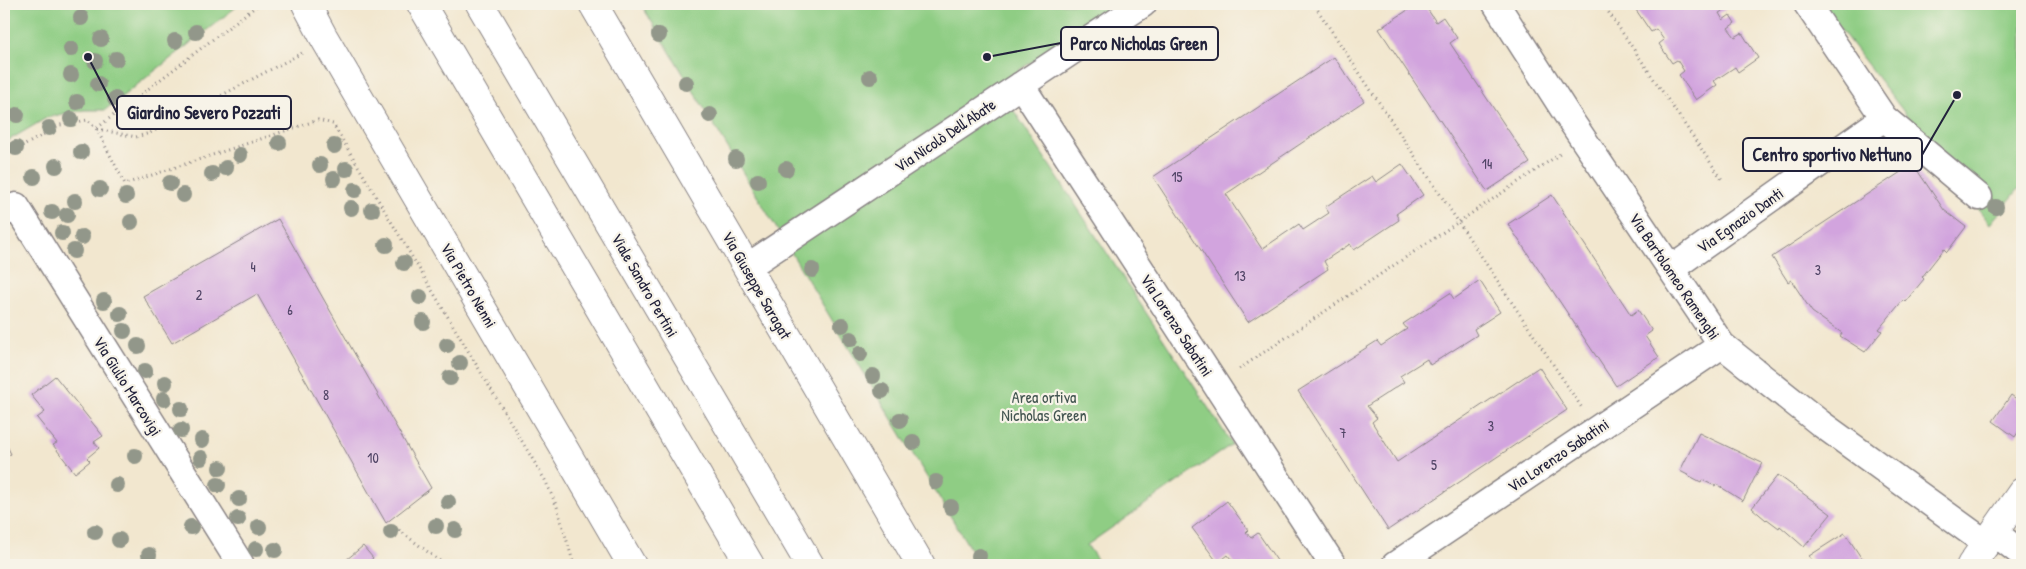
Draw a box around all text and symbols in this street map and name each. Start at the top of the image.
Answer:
callout: Parco Nicholas Green [1061,27,1218,60]
text: Parco Nicholas Green [1070,31,1208,56]
street label: Via Nicolò Dell'Abate [890,93,1000,177]
callout: Giardino Severo Pozzati [117,96,291,129]
text: Giardino Severo Pozzati [127,100,281,125]
callout: Centro sportivo Nettuno [1743,138,1922,171]
text: Centro sportivo Nettuno [1752,142,1912,168]
house number: 14 [1482,154,1492,173]
house number: 15 [1171,167,1183,186]
street label: Via Egnazio Danti [1692,182,1788,258]
street label: Via Bartolomeo Ramenghi [1624,208,1726,344]
street label: Via Giuseppe Saragat [717,227,797,343]
street label: Viale Sandro Pertini [606,229,684,341]
street label: Via Pietro Nenni [436,238,502,332]
house number: 4 [250,257,256,276]
house number: 3 [1815,260,1821,279]
house number: 13 [1234,266,1246,285]
street label: Via Lorenzo Sabatini [1136,270,1218,380]
house number: 2 [196,285,203,304]
house number: 6 [287,300,293,319]
street label: Via Giulio Marcovigi [89,332,167,440]
house number: 8 [323,385,329,404]
park label: Area ortiva Nicholas Green [1001,386,1087,426]
street label: Via Lorenzo Sabatini [1503,413,1613,497]
house number: 3 [1488,416,1494,435]
house number: 7 [1340,423,1347,442]
house number: 10 [367,448,379,467]
house number: 5 [1431,455,1437,474]

